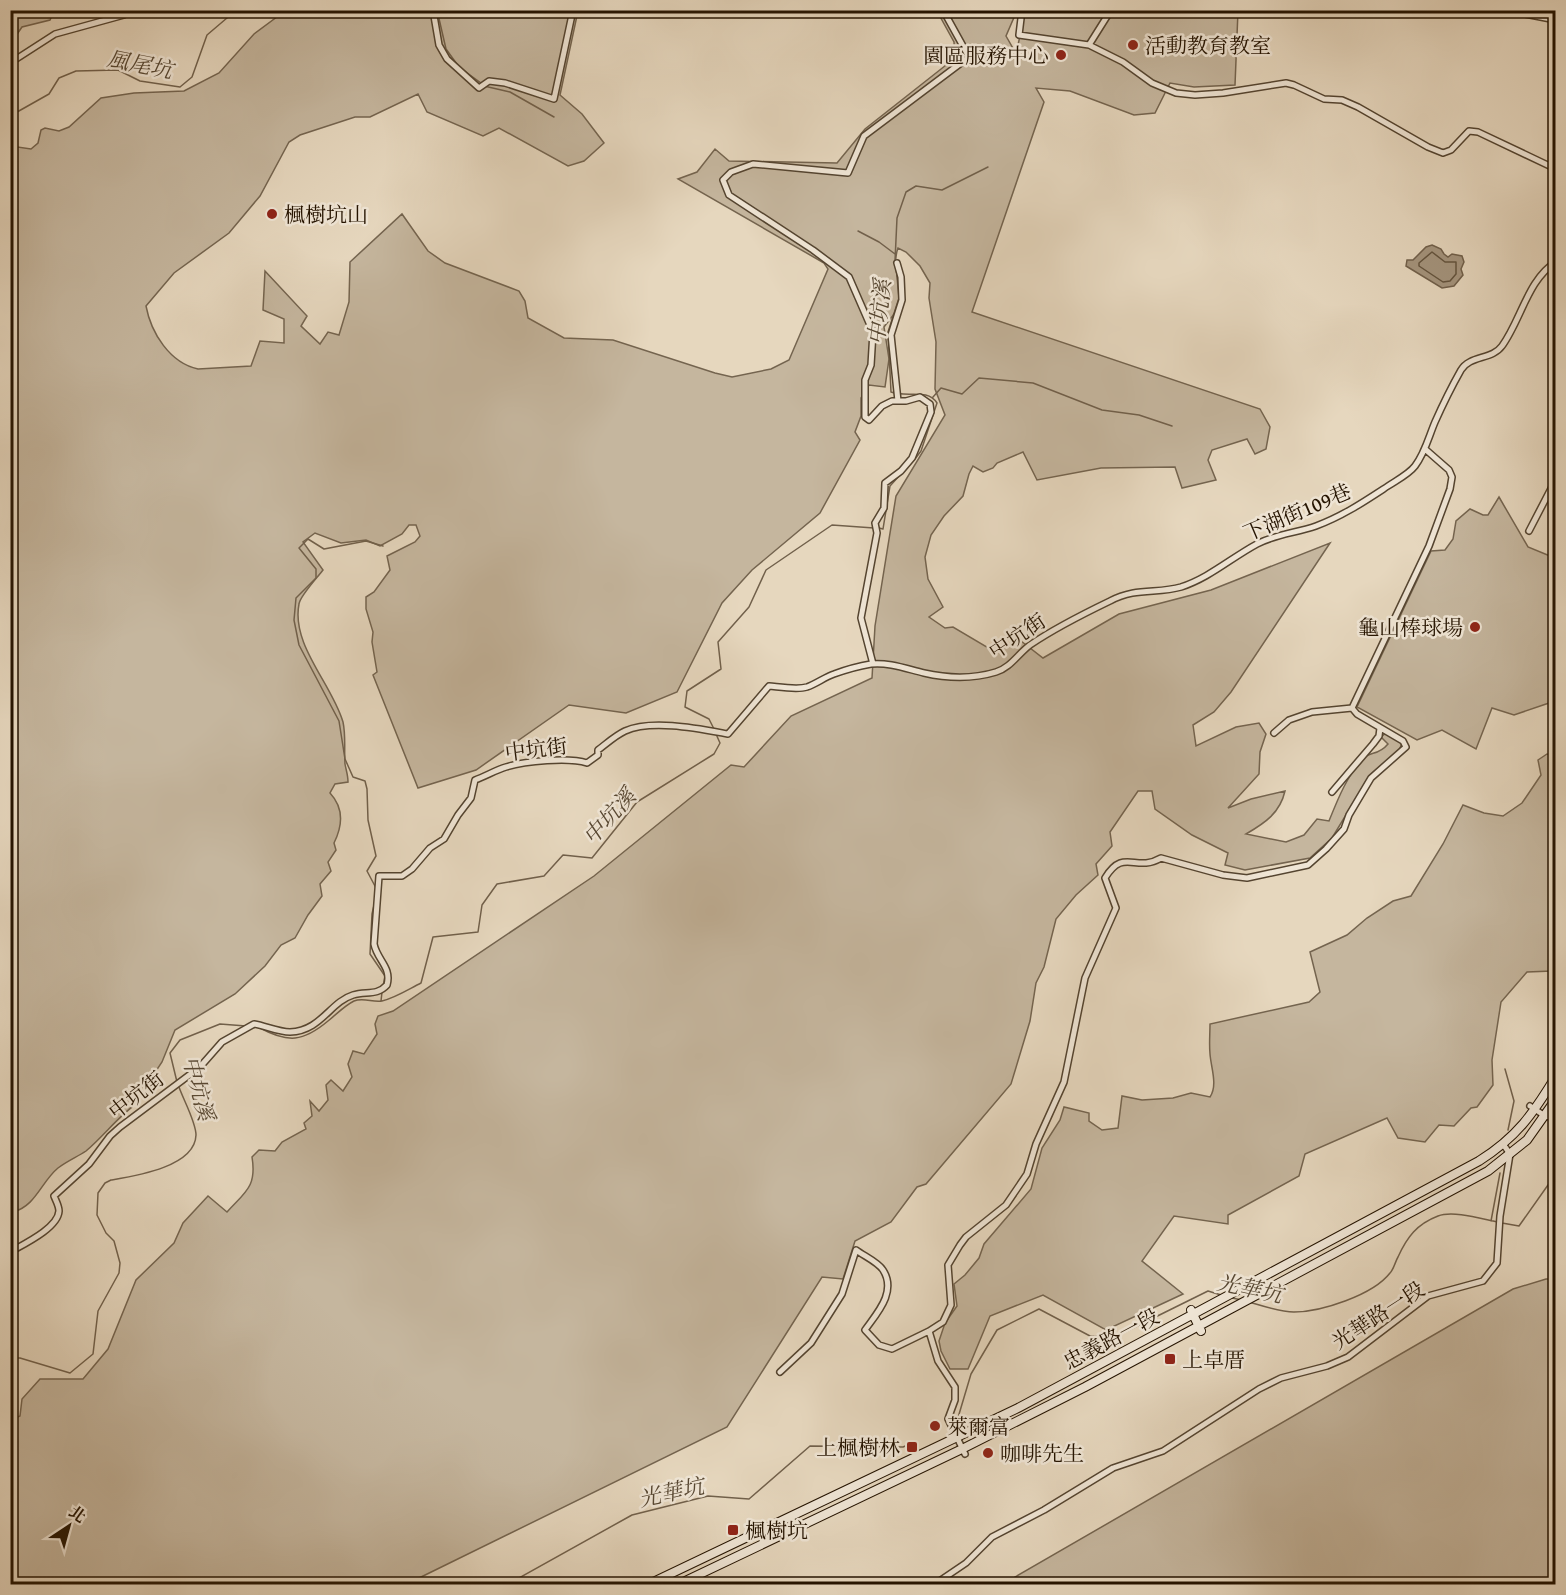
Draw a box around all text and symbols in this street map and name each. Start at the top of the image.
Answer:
place label: 活動教育教室 [1145,30,1271,61]
marker: 活動教育教室 [1126,38,1140,52]
place label: 園區服務中心 [923,40,1049,71]
water label: 風尾坑 [105,42,178,87]
marker: 園區服務中心 [1054,48,1068,62]
place label: 楓樹坑山 [284,199,368,230]
marker: 楓樹坑山 [265,207,279,221]
water label: 中坑溪 [860,276,899,346]
street label: 下湖街109巷 [1238,475,1356,549]
street label: 中坑街 [982,606,1052,666]
place label: 龜山棒球場 [1358,612,1463,643]
marker: 龜山棒球場 [1468,620,1482,634]
street label: 中坑街 [503,730,569,768]
water label: 中坑溪 [575,779,644,851]
water label: 中坑溪 [175,1052,224,1126]
street label: 中坑街 [102,1063,170,1127]
water label: 光華坑 [1214,1265,1289,1311]
street label: 光華路一段 [1326,1273,1430,1357]
street label: 忠義路一段 [1057,1301,1165,1377]
place label: 上卓厝 [1182,1344,1245,1375]
marker: 上卓厝 [1163,1352,1177,1366]
place label: 萊爾富 [947,1411,1010,1442]
marker: 萊爾富 [928,1419,942,1433]
place label: 上楓樹林 [816,1432,900,1463]
place label: 咖啡先生 [1000,1438,1084,1469]
marker: 上楓樹林 [905,1440,919,1454]
marker: 咖啡先生 [981,1446,995,1460]
water label: 光華坑 [635,1469,710,1515]
north arrow [39,1496,99,1556]
text: 北 [64,1499,91,1528]
place label: 楓樹坑 [745,1515,808,1546]
marker: 楓樹坑 [726,1523,740,1537]

